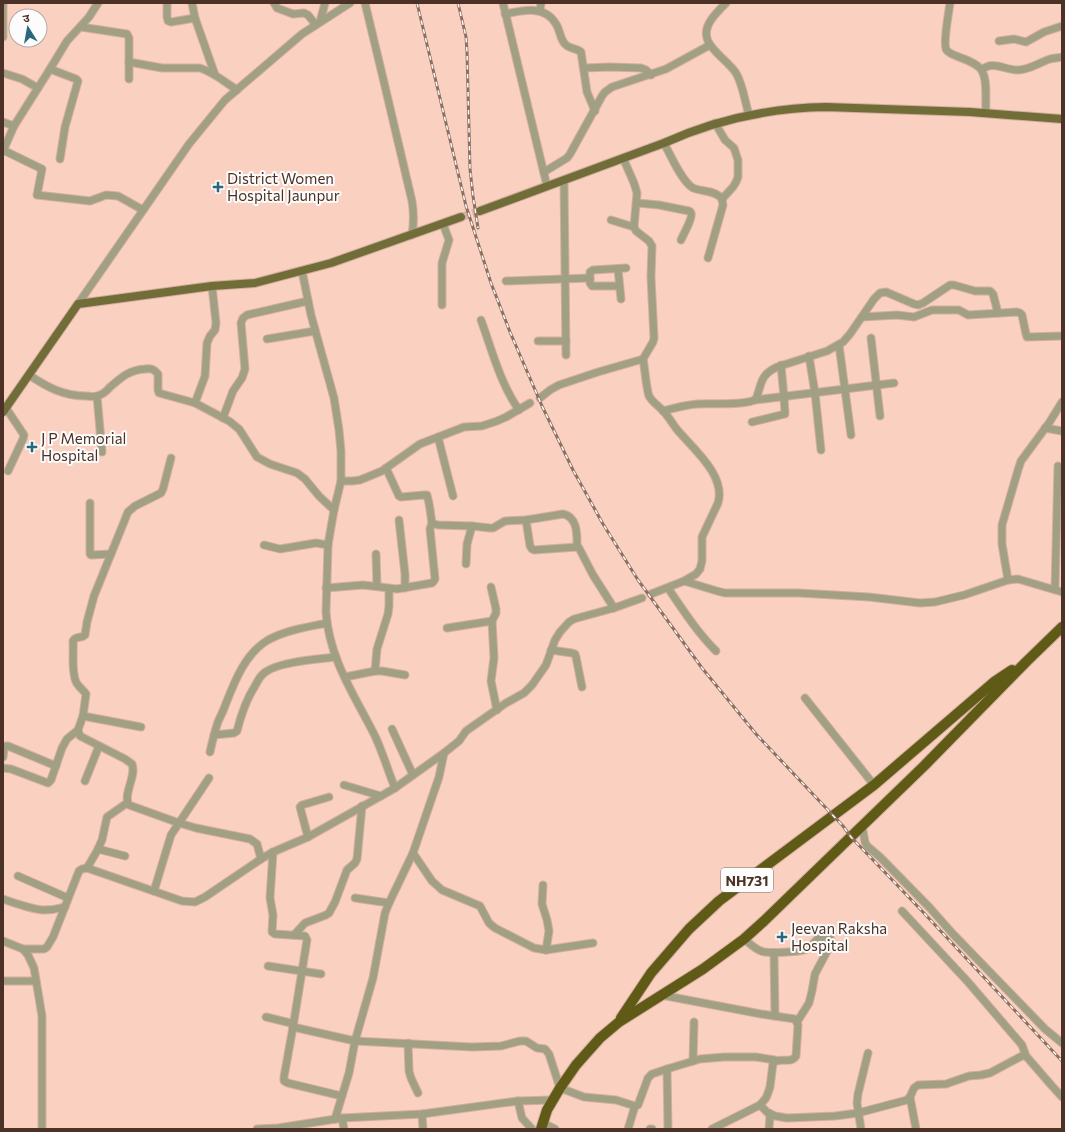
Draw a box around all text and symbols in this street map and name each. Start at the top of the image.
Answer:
north arrow [8,8,48,48]
text: उ [22,11,31,25]
place label: District Women Hospital Jaunpur [227,169,340,204]
marker: District Women Hospital Jaunpur [212,181,224,193]
place label: J P Memorial Hospital [41,429,126,464]
marker: J P Memorial Hospital [26,441,38,453]
road number: NH731 [721,868,773,892]
place label: Jeevan Raksha Hospital [791,919,887,954]
marker: Jeevan Raksha Hospital [776,931,788,943]

